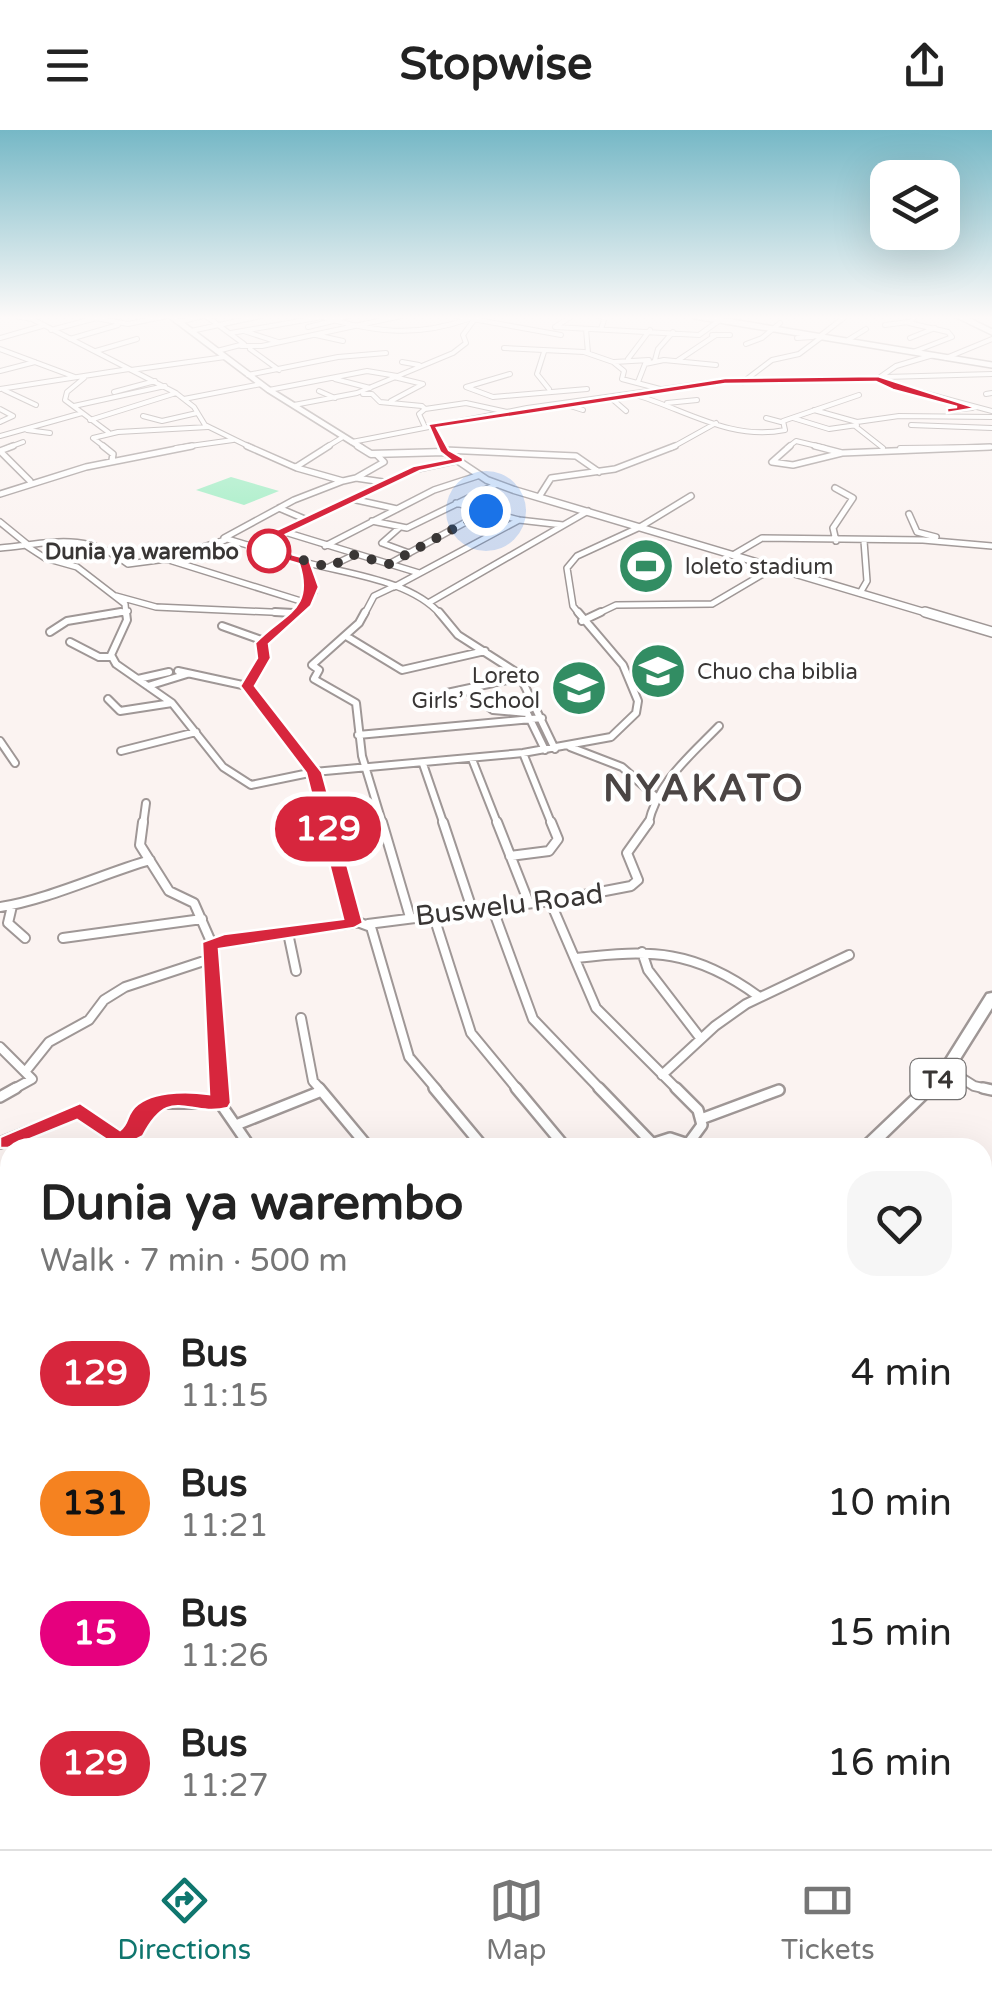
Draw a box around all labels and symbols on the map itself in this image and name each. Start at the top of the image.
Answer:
your location [461,486,511,536]
marker: Dunia ya warembo [248,530,290,572]
sports icon: loleto stadium [616,536,676,596]
place label: Dunia ya warembo [45,539,239,565]
place label: loleto stadium [685,554,833,580]
school or university icon: Chuo cha biblia [628,641,688,701]
school or university icon: Loreto Girls’ School [549,658,609,718]
place label: Chuo cha biblia [697,659,858,685]
place label: Loreto Girls’ School [412,663,540,714]
district label: NYAKATO [603,766,805,812]
line badge: 129 [270,796,386,862]
street label: Buswelu Road [413,877,605,933]
road number: T4 [910,1059,966,1099]

